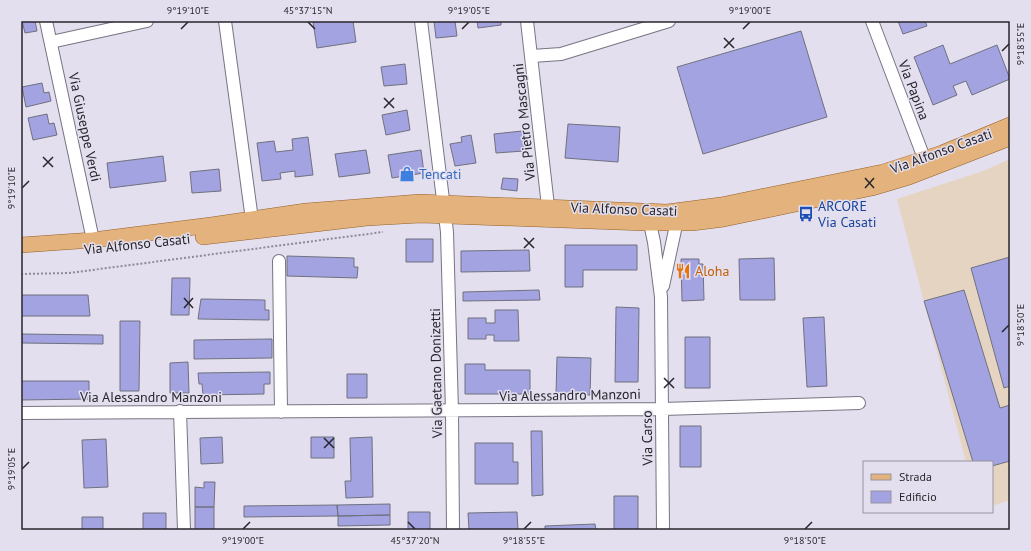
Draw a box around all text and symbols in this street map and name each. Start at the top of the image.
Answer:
text: 9°19'10"E [167,4,209,17]
text: 45°37'15"N [283,4,333,17]
text: 9°19'05"E [448,4,490,17]
text: 9°19'00"E [729,4,771,17]
text: 9°18'55"E [1014,23,1027,65]
street label: Via Papina [894,57,934,122]
street label: Via Pietro Mascagni [509,62,539,183]
street label: Via Giuseppe Verdi [64,70,105,183]
street label: Via Alfonso Casati [887,124,994,178]
shop icon: Tencati [398,165,416,183]
place label: Tencati [419,165,462,183]
text: 9°19'10"E [5,167,18,209]
place label: ARCORE Via Casati [817,197,876,231]
street label: Via Alfonso Casati [569,198,678,220]
bus stop icon: ARCORE Via Casati [797,205,815,223]
street label: Via Alfonso Casati [82,229,191,259]
restaurant icon: Aloha [674,262,692,280]
place label: Aloha [695,262,729,280]
text: 9°18'50"E [1014,304,1027,346]
street label: Via Gaetano Donizetti [426,308,446,439]
street label: Via Alessandro Manzoni [498,385,641,405]
street label: Via Alessandro Manzoni [79,388,222,406]
street label: Via Carso [638,410,656,467]
text: 9°19'05"E [5,448,18,490]
legend [863,461,993,513]
text: Strada [899,469,932,484]
text: Edificio [899,489,937,504]
text: 9°19'00"E [222,534,264,547]
text: 45°37'20"N [390,534,440,547]
text: 9°18'55"E [503,534,545,547]
text: 9°18'50"E [784,534,826,547]

